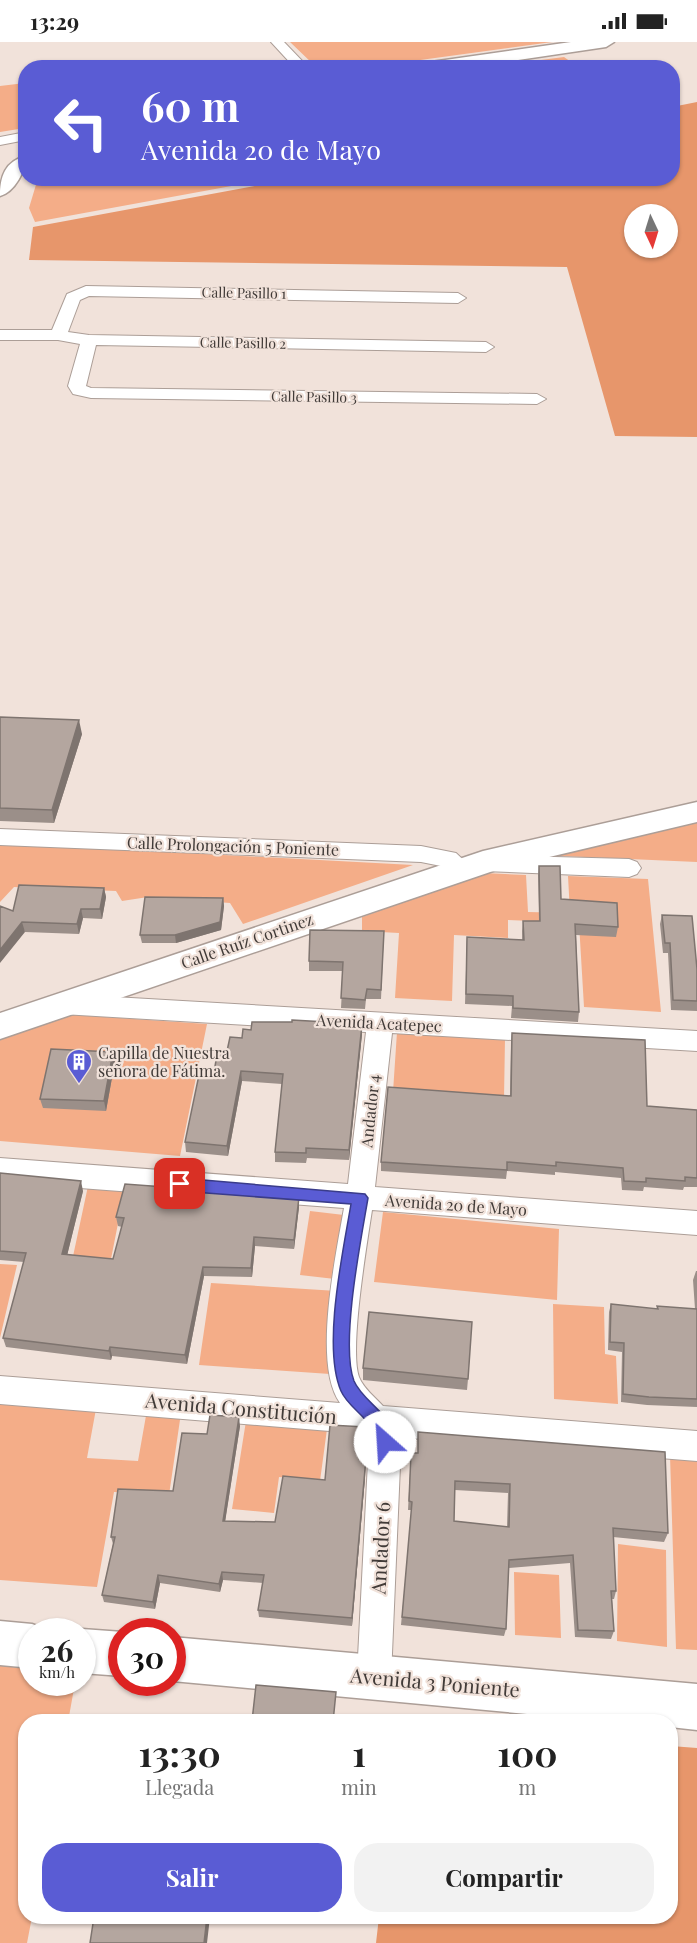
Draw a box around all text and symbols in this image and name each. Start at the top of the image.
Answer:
text: 13:29 [30,6,79,36]
text: 60 m [141,77,239,133]
icon: left [42,84,120,162]
text: Avenida 20 de Mayo [141,131,381,167]
north arrow [624,204,678,258]
map controls [624,204,678,258]
street label: Calle Pasillo 1 [202,282,287,303]
street label: Calle Pasillo 2 [200,332,287,353]
street label: Calle Pasillo 3 [271,386,357,407]
street label: Calle Prolongación 5 Poniente [127,831,340,860]
street label: Calle Ruíz Cortinez [178,908,316,973]
street label: Avenida Acatepec [315,1009,442,1036]
place label: Capilla de Nuestra señora de Fátima. [98,1042,230,1081]
building icon: Capilla de Nuestra señora de Fátima. [64,1047,94,1085]
street label: Andador 4 [355,1073,384,1149]
pin [154,1158,205,1209]
icon: arrive [163,1167,196,1200]
street label: Avenida 20 de Mayo [383,1189,528,1220]
street label: Avenida Constitución [143,1386,338,1429]
position arrow [353,1410,417,1474]
street label: Andador 6 [364,1501,395,1596]
speed limit sign: 30 [108,1618,186,1696]
text: 26 [41,1630,73,1670]
street label: Avenida 3 Poniente [348,1661,521,1702]
text: km/h [39,1662,75,1682]
text: 13:30 [138,1728,221,1776]
text: 1 [352,1728,366,1776]
text: 100 [497,1728,558,1776]
text: Llegada [145,1773,214,1800]
text: min [341,1773,377,1800]
text: m [519,1773,536,1800]
button: Salir [42,1843,342,1912]
button: Compartir [354,1843,654,1912]

